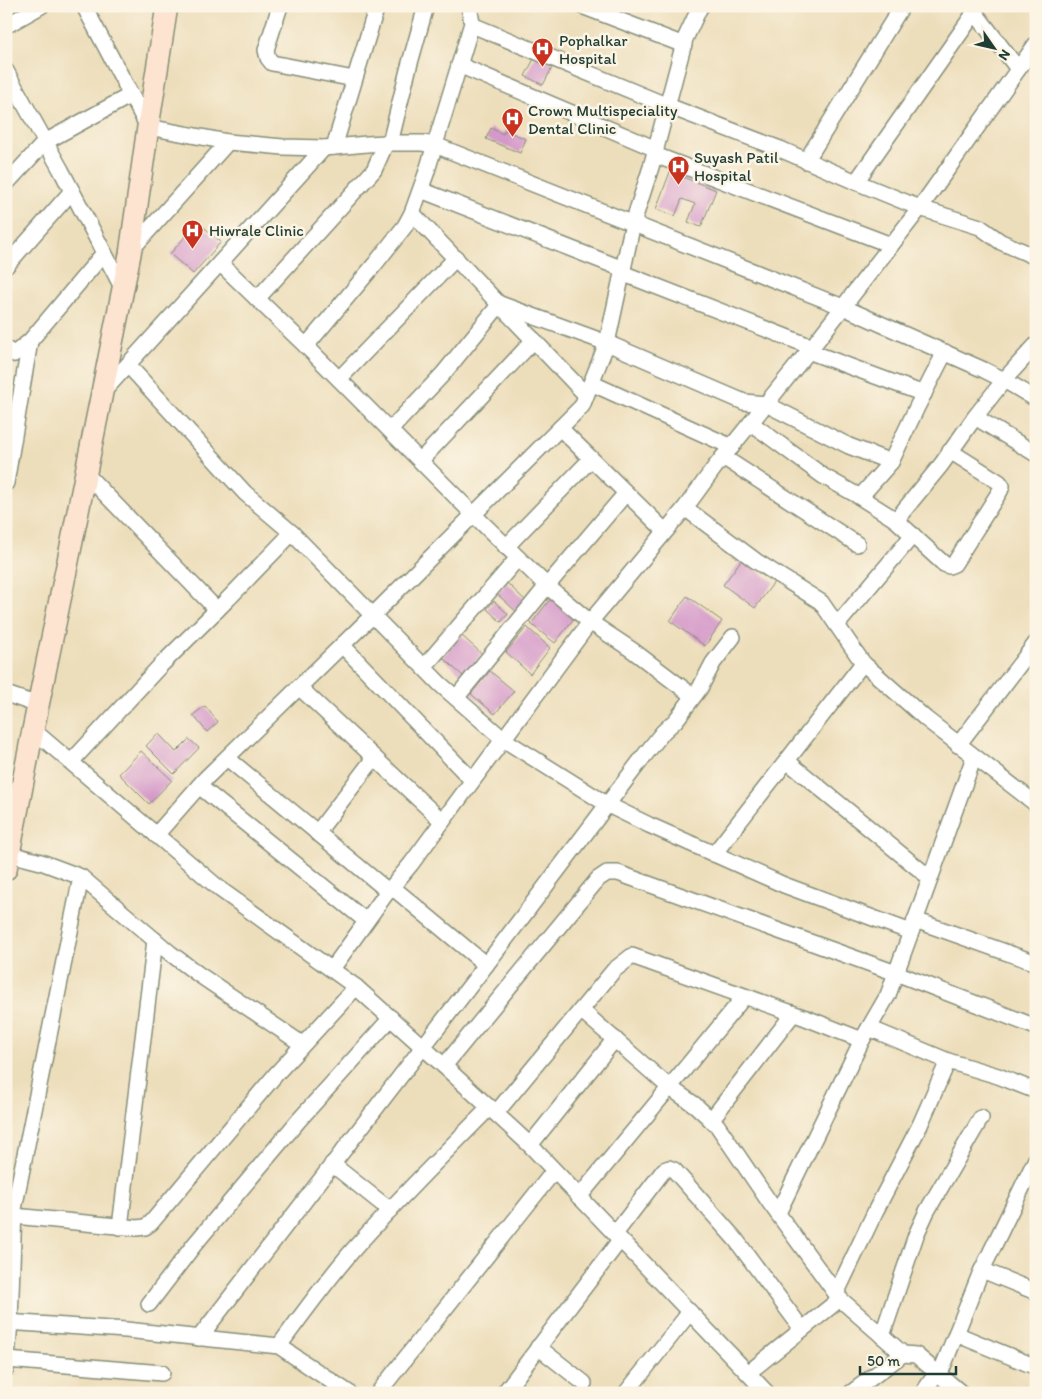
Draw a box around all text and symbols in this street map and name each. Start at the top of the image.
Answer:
north arrow [970,22,1020,72]
place label: Pophalkar Hospital [559,31,628,68]
hospital icon: Pophalkar Hospital [531,37,555,68]
text: N [995,46,1014,64]
place label: Crown Multispeciality Dental Clinic [528,101,678,138]
hospital icon: Crown Multispeciality Dental Clinic [500,107,524,138]
place label: Suyash Patil Hospital [694,148,779,185]
hospital icon: Suyash Patil Hospital [666,154,690,185]
hospital icon: Hiwrale Clinic [181,218,205,249]
place label: Hiwrale Clinic [209,221,304,240]
scale bar [860,1344,956,1376]
text: 50 m [867,1352,900,1370]

